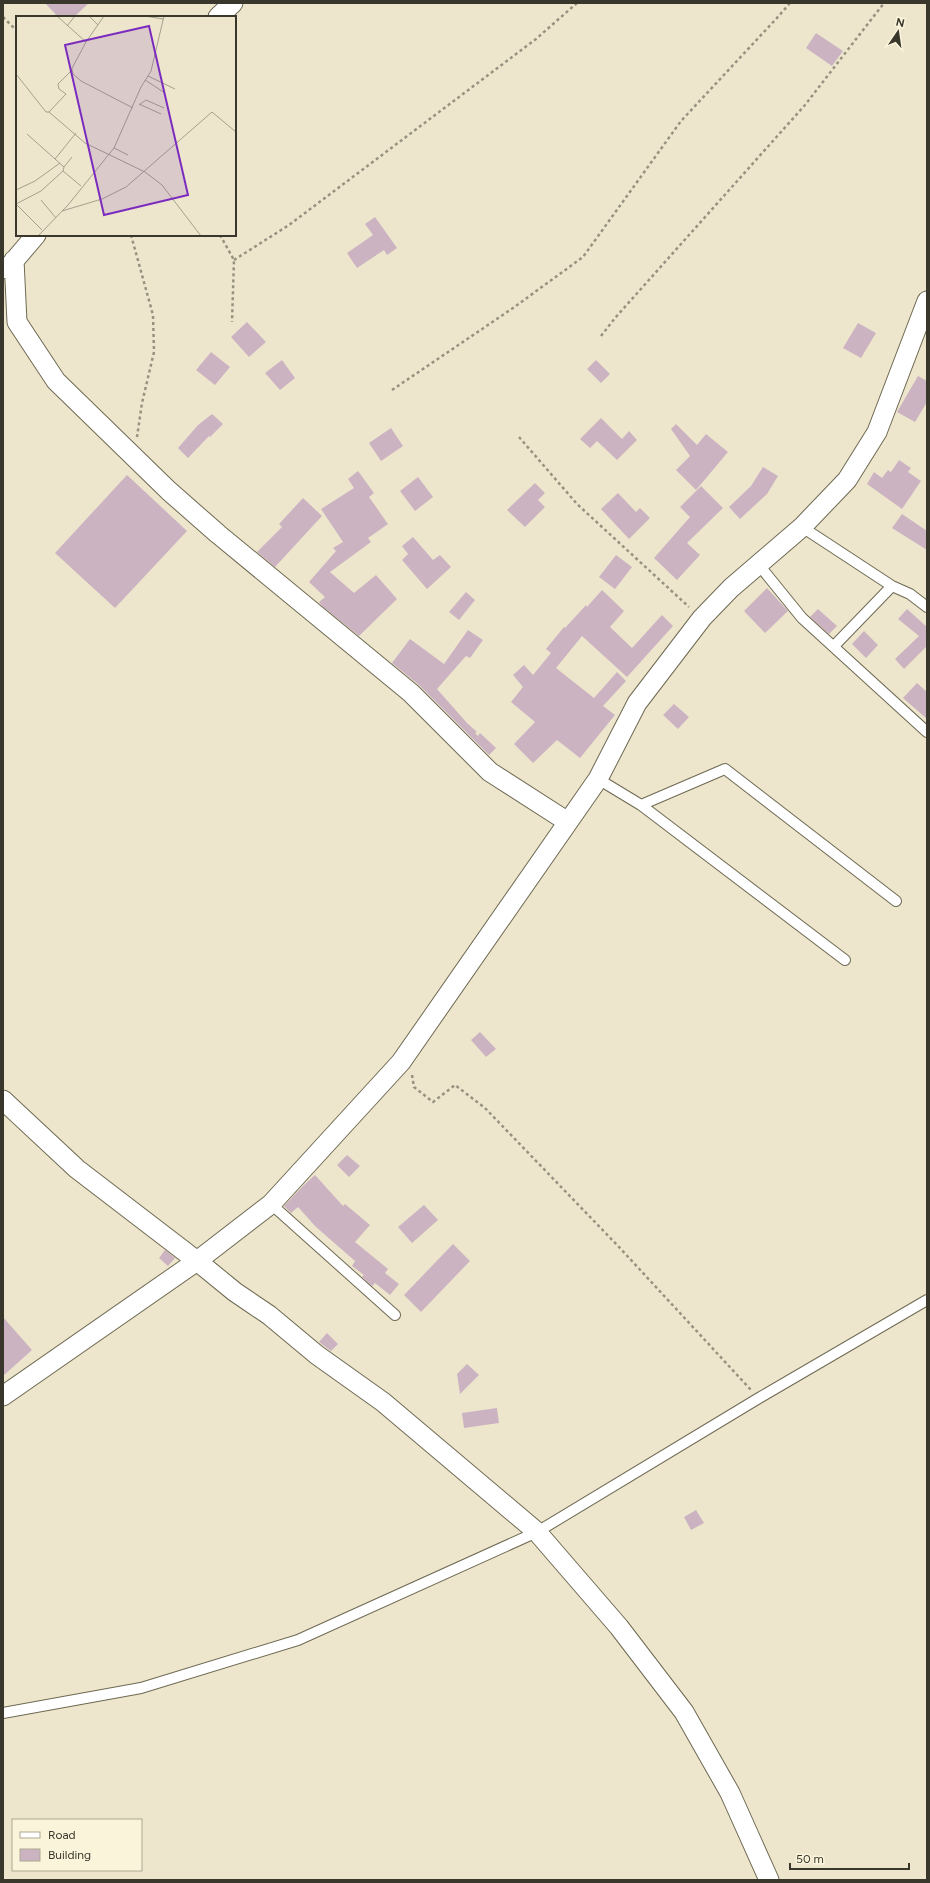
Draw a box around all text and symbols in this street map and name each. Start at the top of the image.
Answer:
north arrow [878,12,918,52]
text: N [895,15,906,30]
inset map [16,16,236,236]
legend [12,1819,142,1871]
text: Road [48,1828,76,1842]
scale bar [790,1845,909,1871]
text: Building [48,1848,91,1862]
text: 50 m [796,1852,824,1866]

